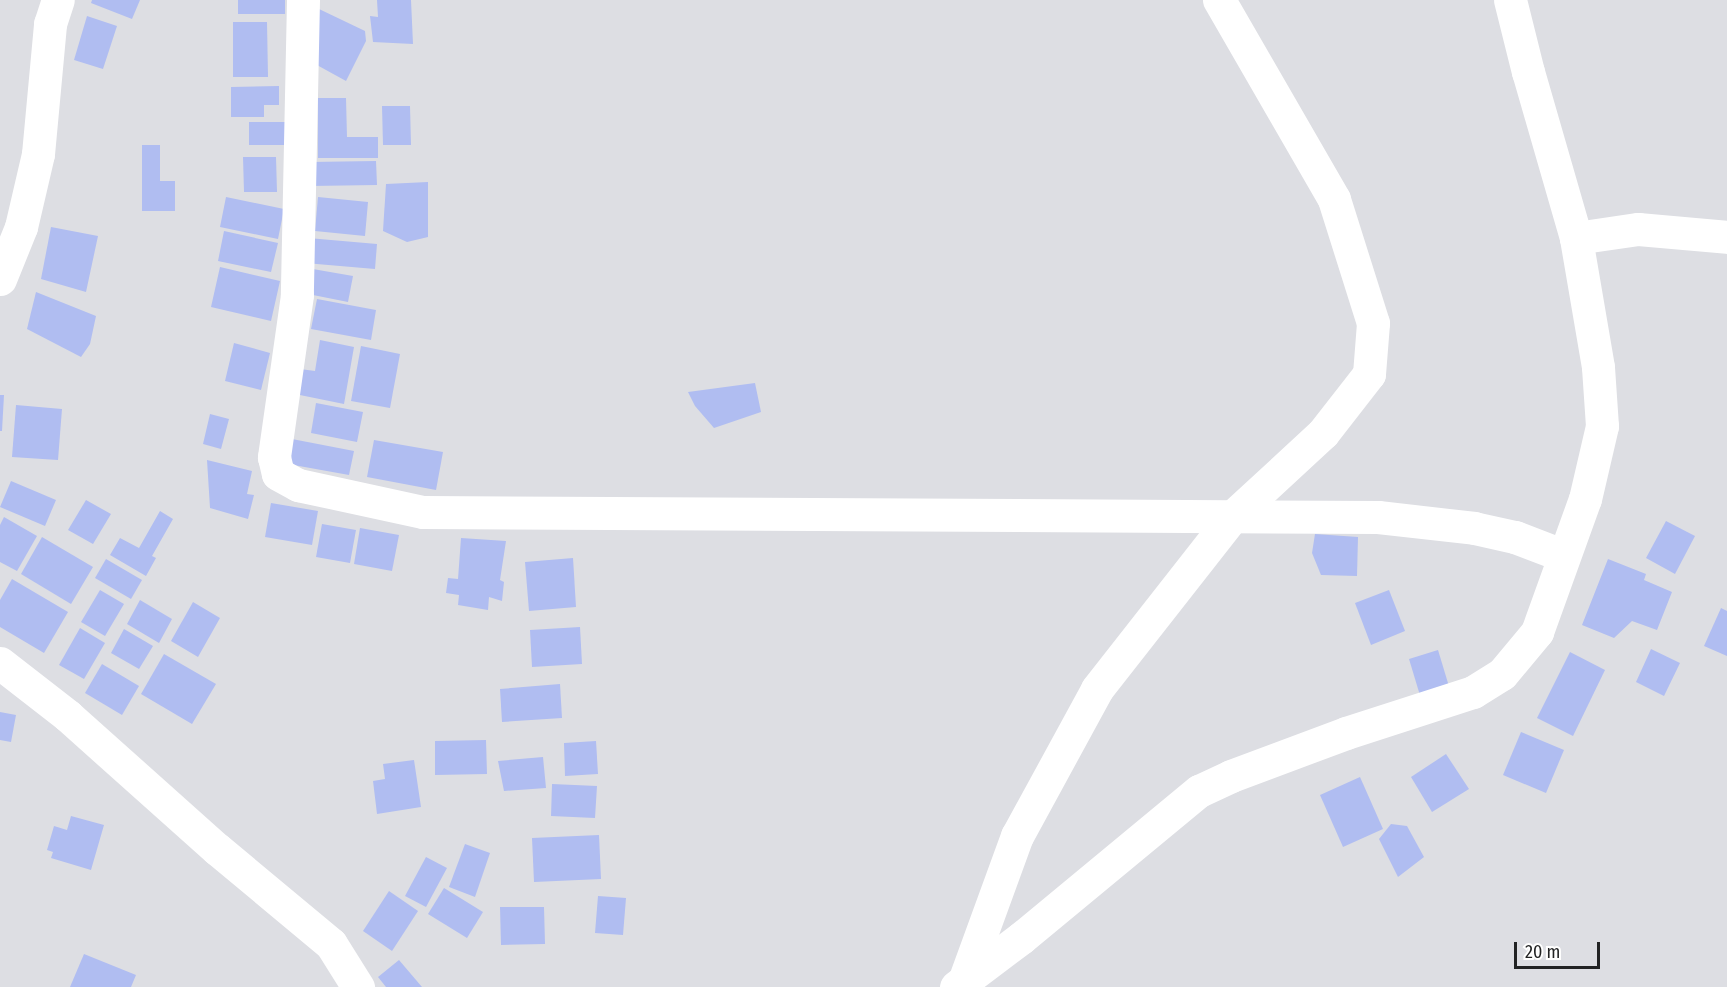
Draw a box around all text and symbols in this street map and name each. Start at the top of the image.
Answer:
scale bar [1517,930,1602,968]
text: 20 m [1525,941,1560,963]

